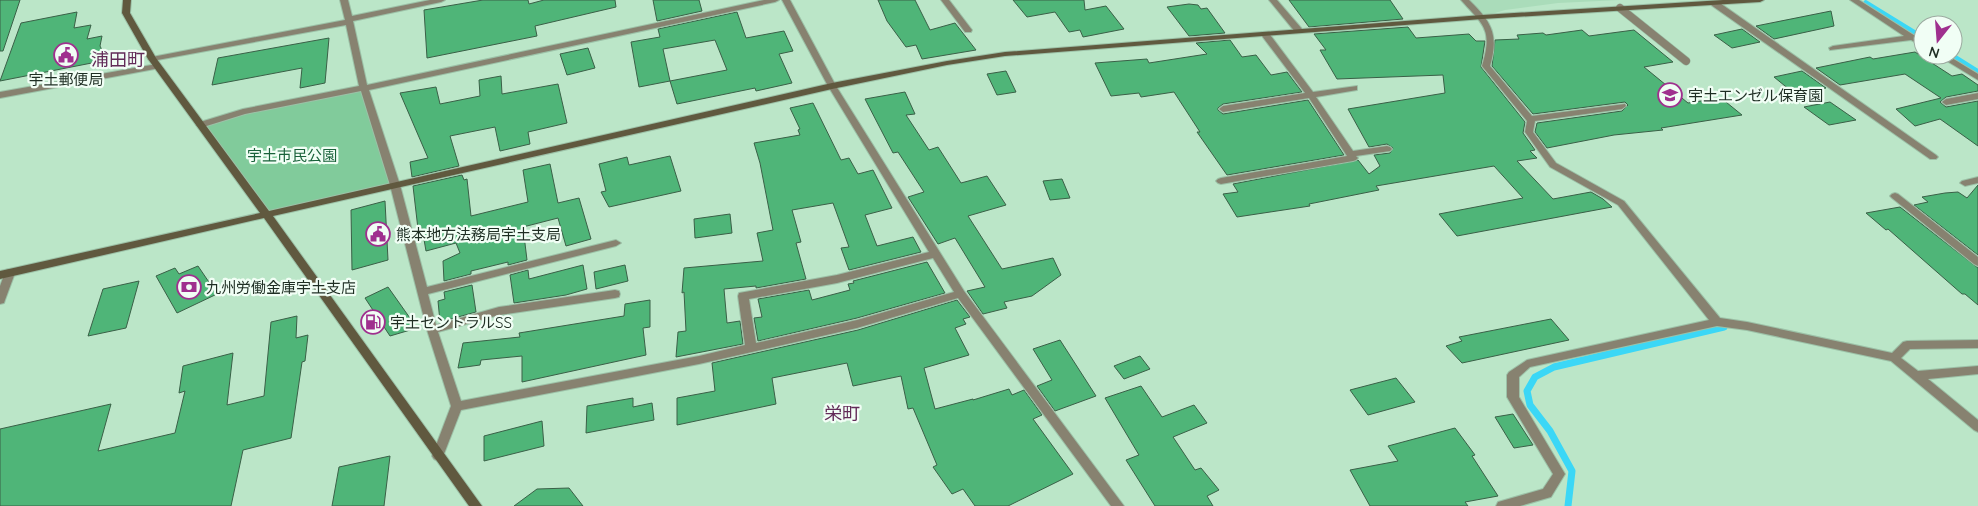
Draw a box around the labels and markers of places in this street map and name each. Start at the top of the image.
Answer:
public building icon: 宇土郵便局 [53,42,79,68]
place label: 宇土郵便局 [28,70,104,89]
school or university icon: 宇土エンゼル保育園 [1657,82,1683,108]
place label: 宇土エンゼル保育園 [1688,86,1823,105]
public building icon: 熊本地方法務局宇土支局 [365,221,391,247]
place label: 熊本地方法務局宇土支局 [396,225,561,244]
bank icon: 九州労働金庫宇土支店 [176,274,202,300]
place label: 九州労働金庫宇土支店 [206,278,356,297]
fuel station icon: 宇土セントラルSS [360,309,386,335]
place label: 宇土セントラルSS [390,313,512,332]

